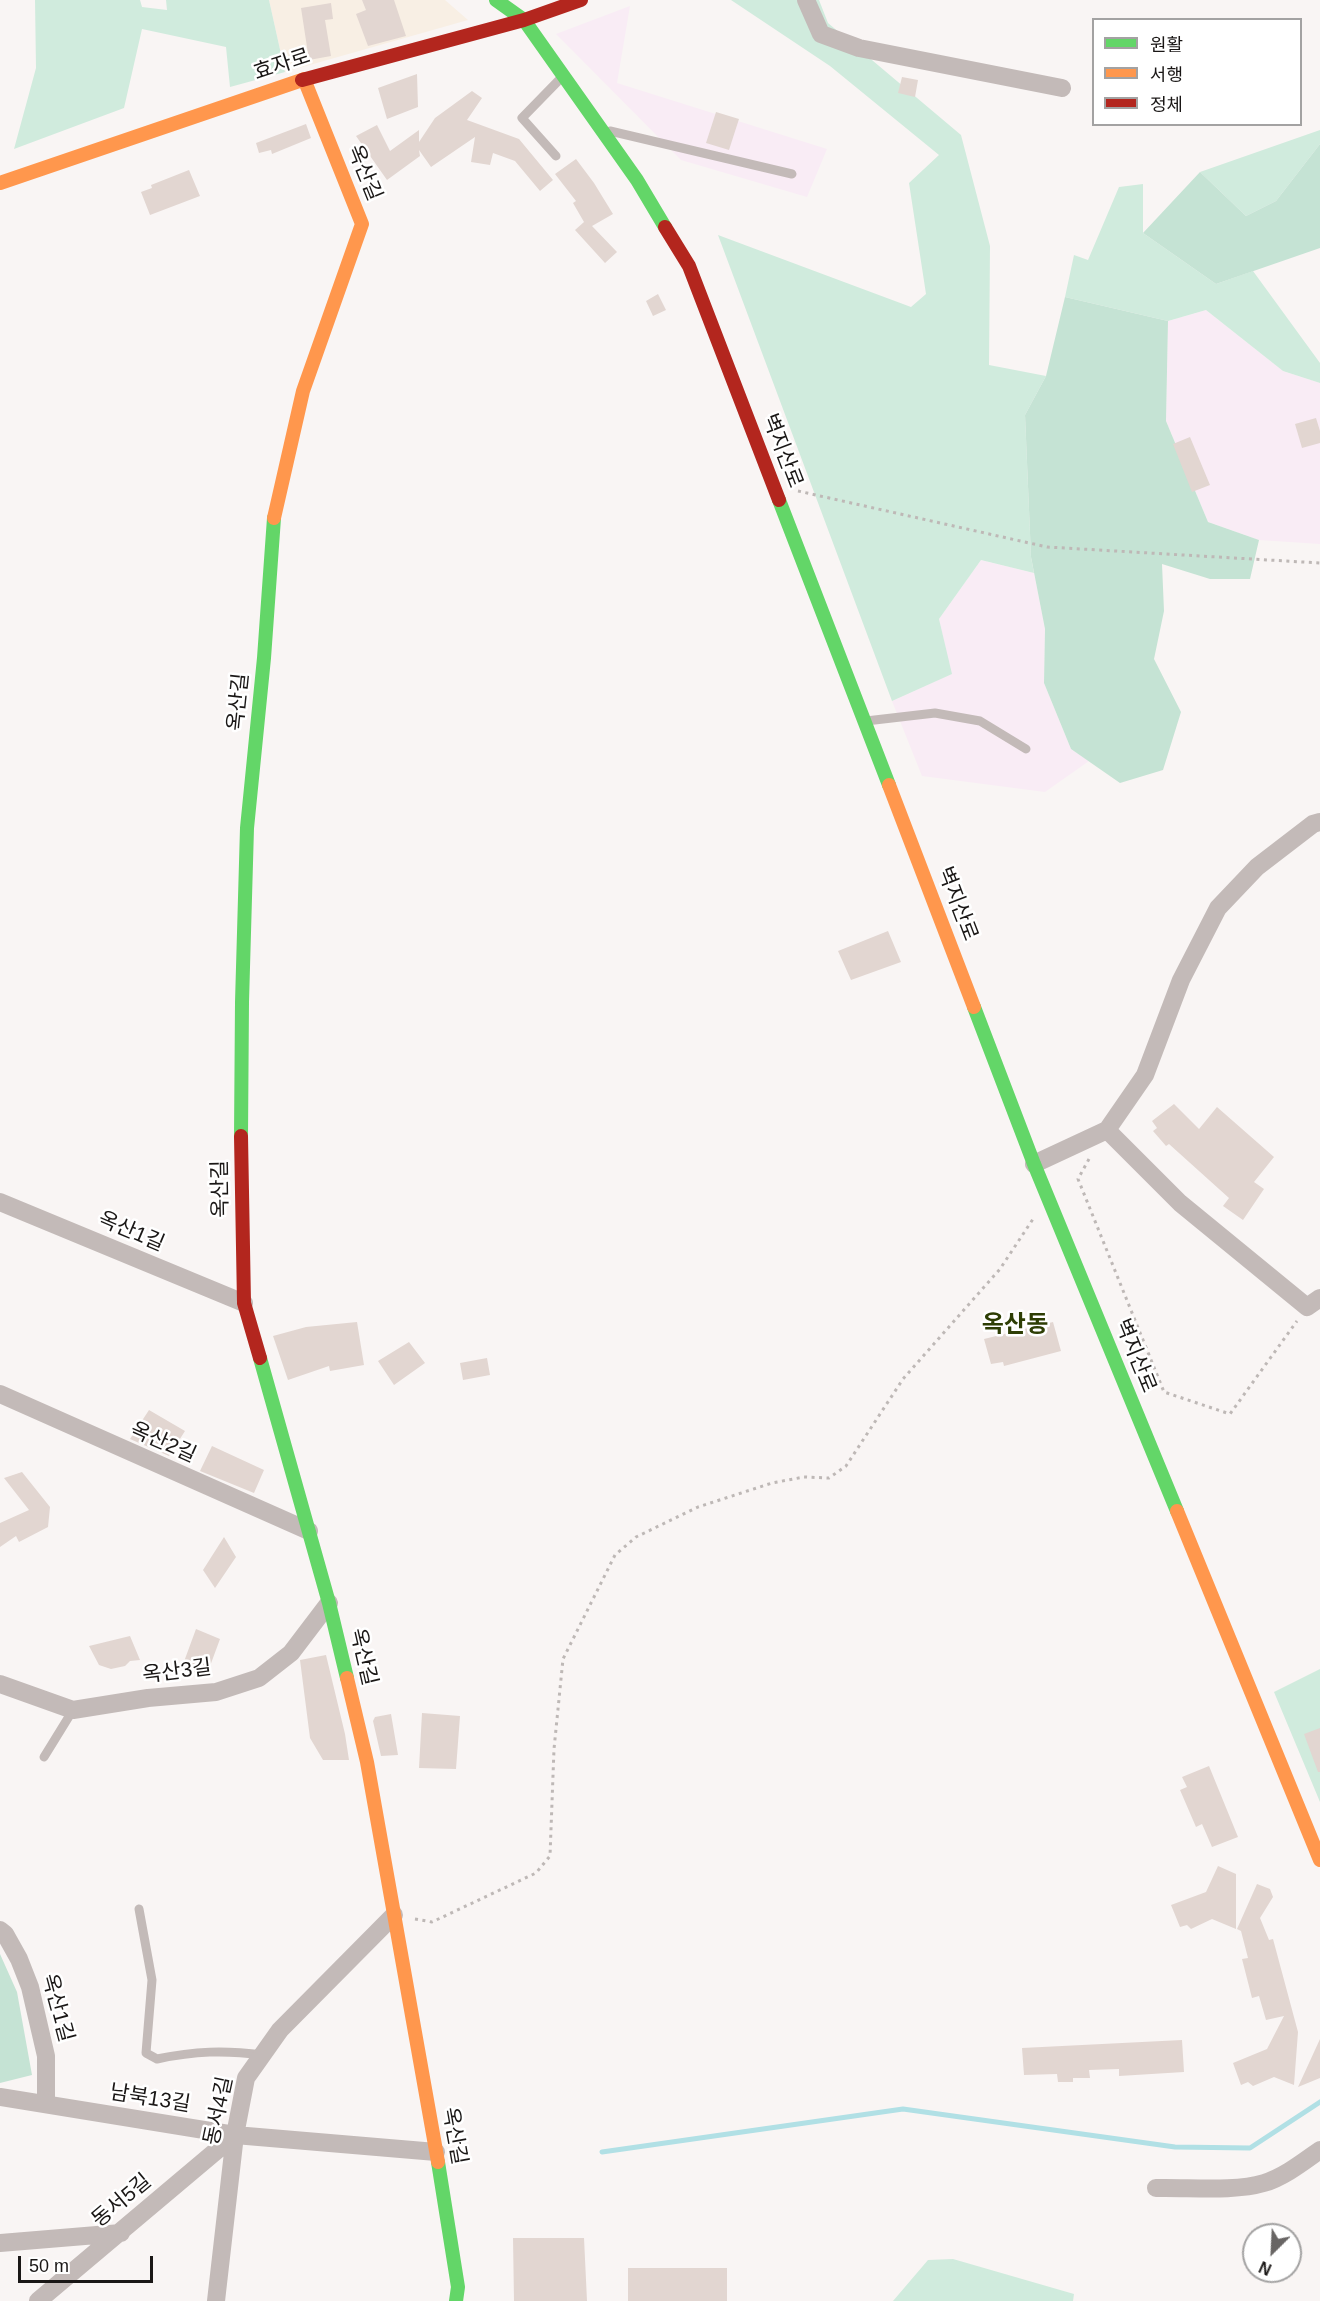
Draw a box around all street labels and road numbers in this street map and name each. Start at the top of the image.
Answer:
street label: 효자로 [251,44,313,86]
street label: 옥산길 [341,141,387,205]
street label: 벽지산로 [756,410,808,492]
street label: 옥산길 [223,672,255,732]
street label: 벽지산로 [931,863,983,945]
street label: 옥산길 [208,1160,234,1218]
street label: 옥산1길 [94,1207,168,1257]
street label: 벽지산로 [1109,1315,1161,1397]
street label: 옥산2길 [126,1417,200,1469]
street label: 옥산길 [344,1626,382,1688]
street label: 옥산3길 [141,1655,213,1689]
street label: 옥산1길 [36,1971,78,2045]
street label: 동서4길 [199,2074,239,2148]
street label: 남북13길 [108,2080,192,2118]
street label: 옥산길 [437,2105,471,2167]
street label: 동서5길 [87,2169,157,2233]

